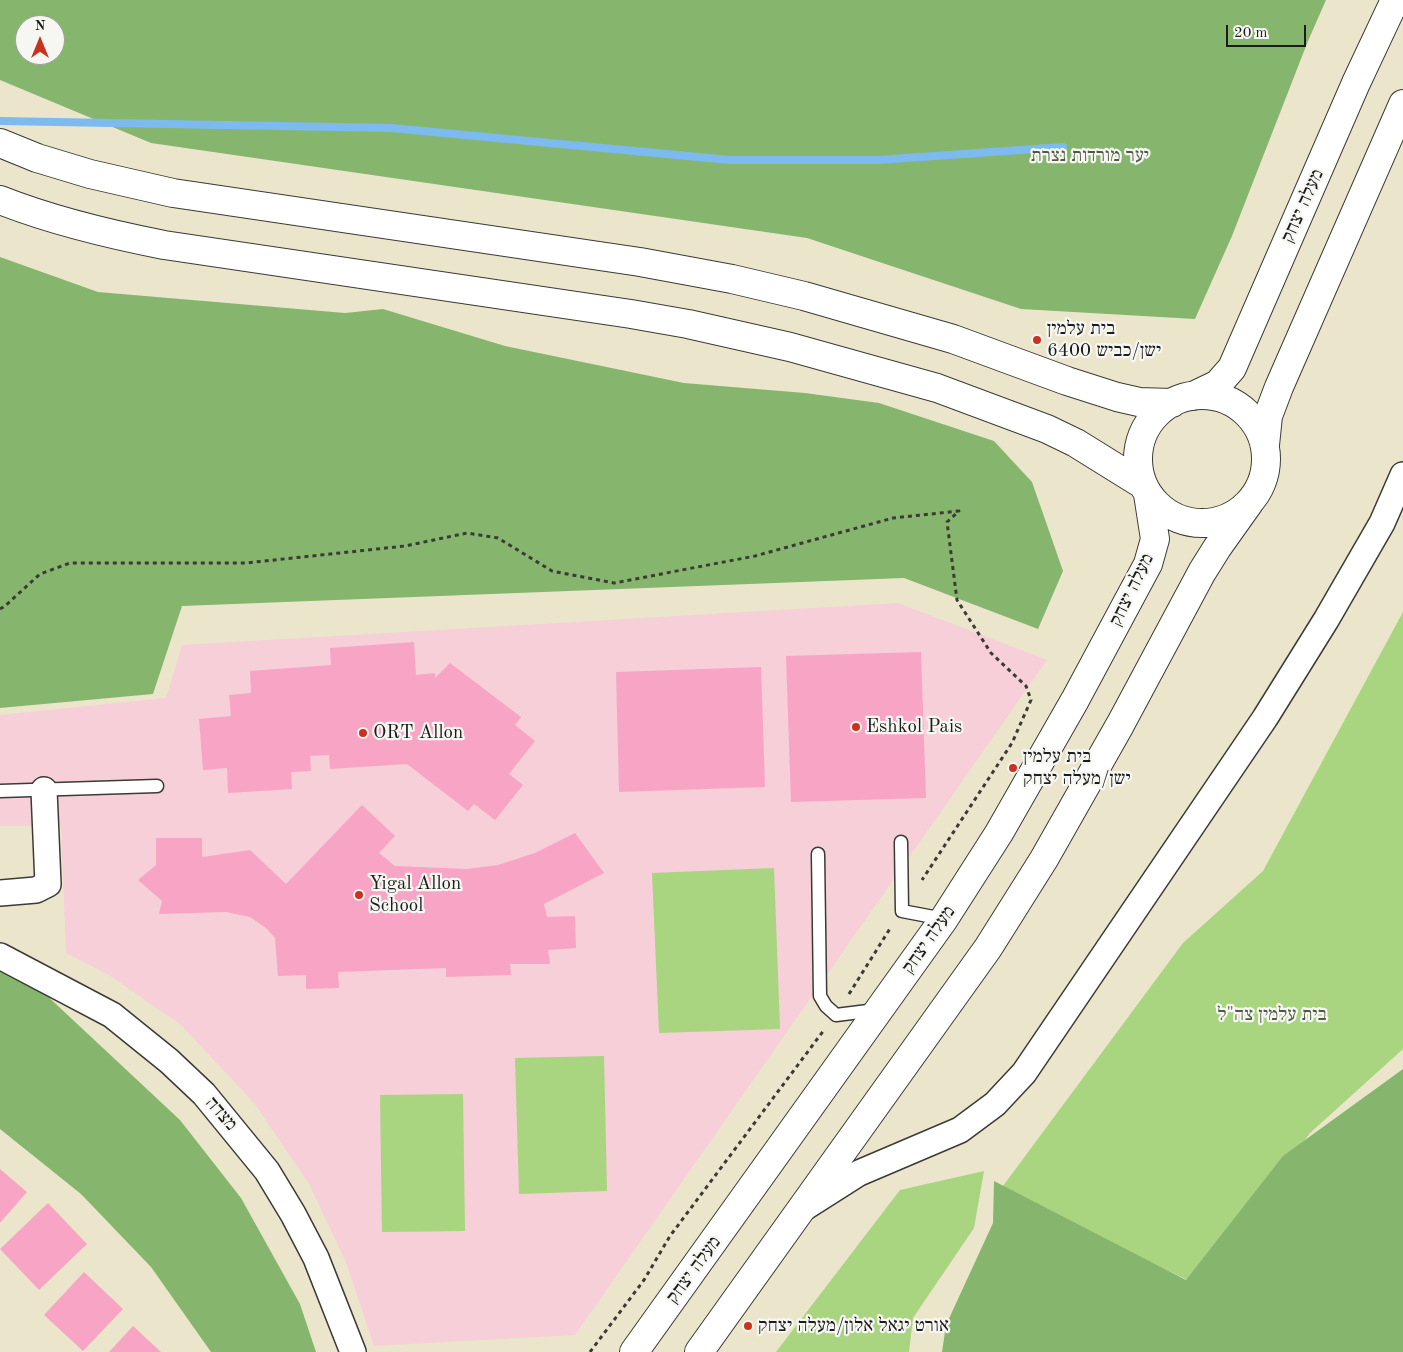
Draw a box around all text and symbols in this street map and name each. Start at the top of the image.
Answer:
north arrow [15,15,65,65]
scale bar [1228,15,1308,47]
text: N [35,19,45,33]
text: 20 m [1234,26,1268,41]
park label: יער מורדות נצרת [1031,145,1149,167]
street label: מעלה יצחק [1277,166,1329,246]
place label: בית עלמין ישן/כביש 6400 [1047,318,1161,362]
marker: בית עלמין ישן/כביש 6400 [1031,334,1043,346]
street label: מעלה יצחק [1105,550,1159,630]
place label: Eshkol Pais [866,716,962,738]
marker: Eshkol Pais [850,721,862,733]
place label: ORT Allon [373,722,463,744]
marker: ORT Allon [357,727,369,739]
place label: בית עלמין ישן/מעלה יצחק [1023,746,1131,790]
marker: בית עלמין ישן/מעלה יצחק [1007,762,1019,774]
place label: Yigal Allon School [369,873,461,917]
marker: Yigal Allon School [353,889,365,901]
street label: מעלה יצחק [897,902,961,978]
park label: בית עלמין צה"ל [1217,1004,1327,1026]
street label: מצדה [200,1092,242,1136]
street label: מעלה יצחק [662,1232,726,1308]
place label: אורט יגאל אלון/מעלה יצחק [758,1315,949,1337]
marker: אורט יגאל אלון/מעלה יצחק [742,1320,754,1332]

